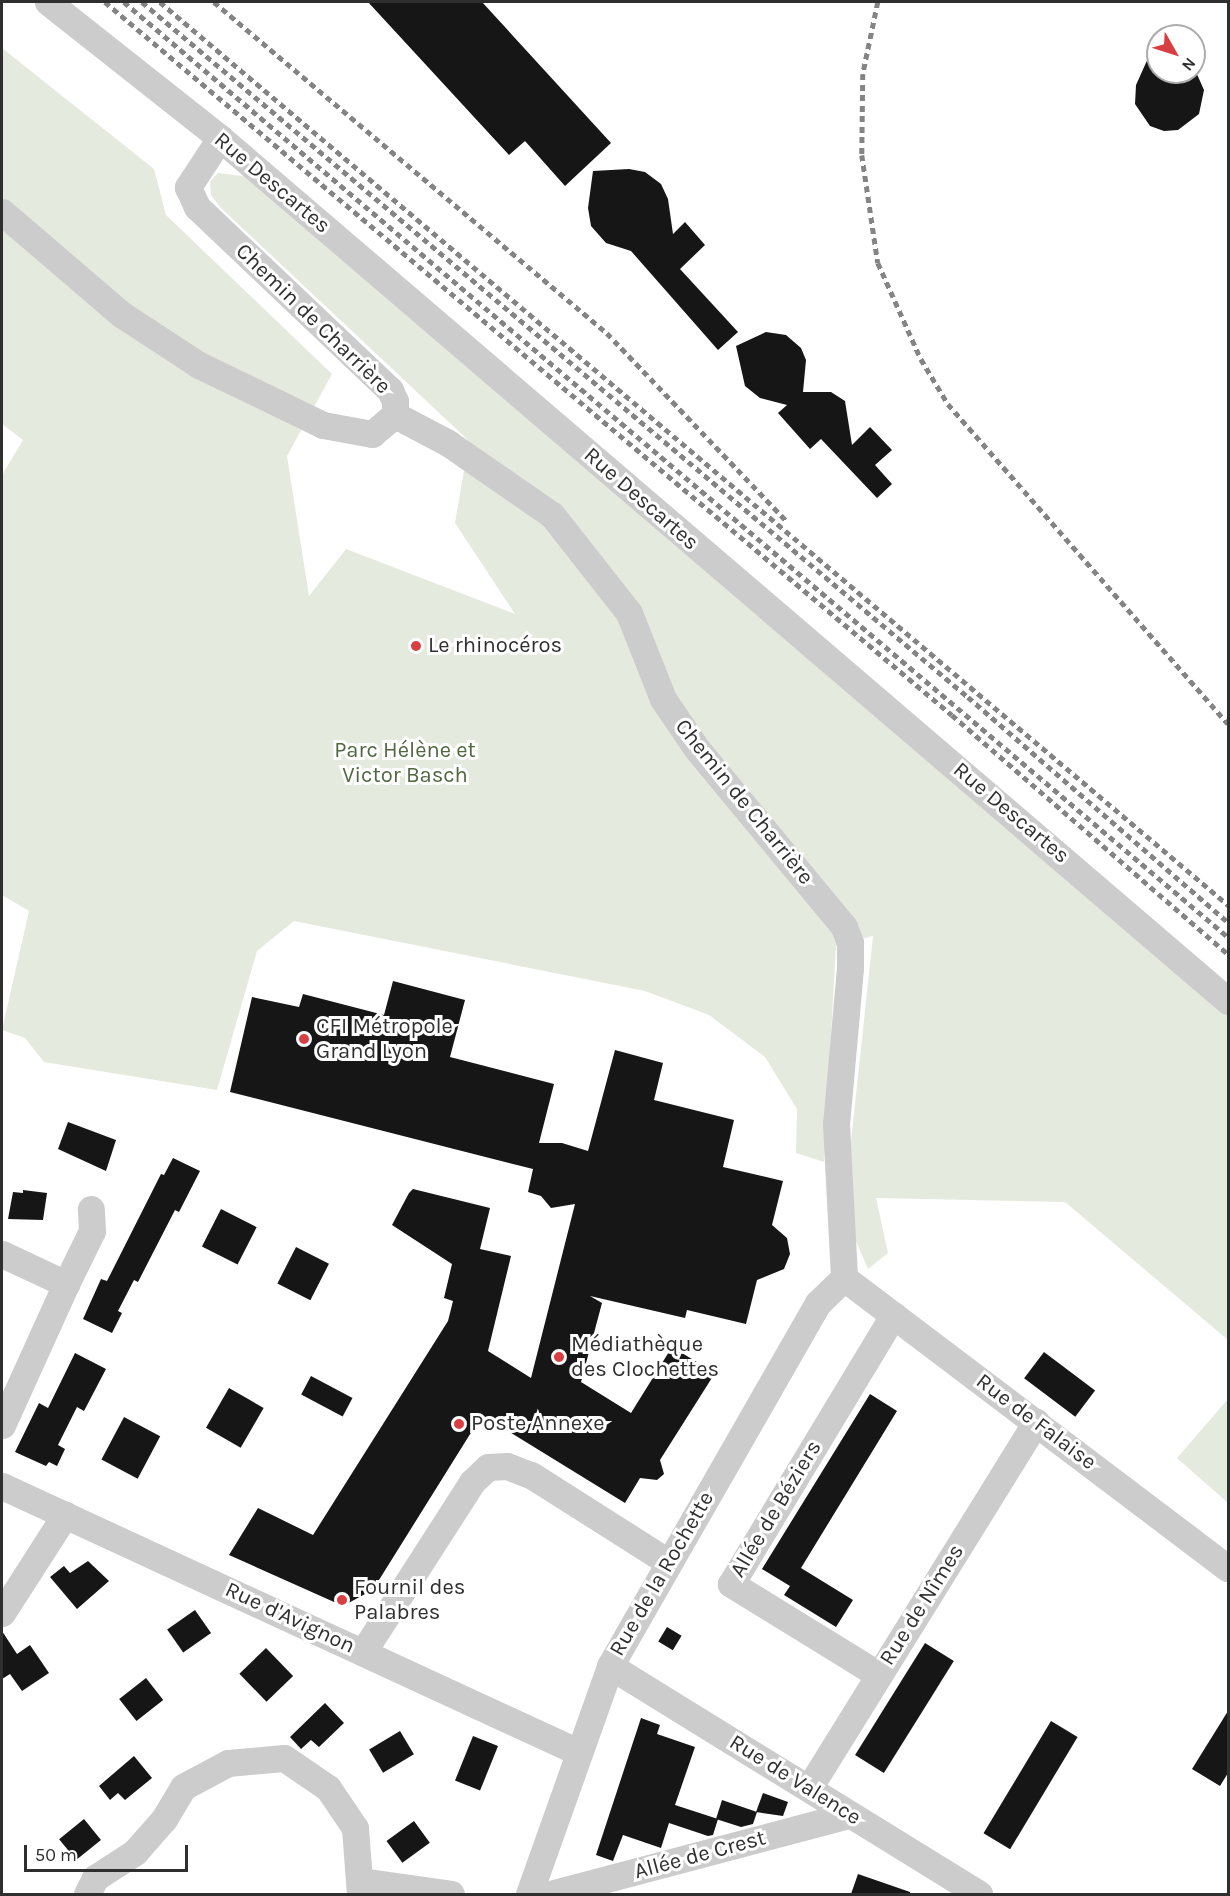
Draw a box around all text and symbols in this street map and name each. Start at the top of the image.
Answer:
north arrow [1146,24,1206,84]
text: N [1178,54,1200,75]
street label: Rue Descartes [209,127,335,239]
street label: Chemin de Charrière [230,238,396,400]
street label: Rue Descartes [578,442,704,556]
place label: Le rhinocéros [428,633,562,659]
marker: Le rhinocéros [409,639,423,653]
street label: Chemin de Charrière [669,714,819,890]
park label: Parc Hélène et Victor Basch [334,737,476,788]
street label: Rue Descartes [948,757,1074,869]
place label: CFI Métropole Grand Lyon [316,1013,453,1064]
marker: CFI Métropole Grand Lyon [297,1032,311,1046]
place label: Médiathèque des Clochettes [571,1331,719,1382]
marker: Médiathèque des Clochettes [552,1350,566,1364]
street label: Rue de Falaise [971,1368,1101,1476]
place label: Poste Annexe [471,1411,605,1437]
marker: Poste Annexe [452,1417,466,1431]
street label: Allée de Béziers [725,1436,827,1582]
street label: Rue de la Rochette [604,1487,720,1661]
street label: Rue de Nîmes [874,1540,970,1670]
place label: Fournil des Palabres [354,1574,465,1626]
street label: Rue d'Avignon [221,1576,359,1660]
marker: Fournil des Palabres [335,1593,349,1607]
street label: Rue de Valence [724,1729,866,1831]
street label: Allée de Crest [631,1825,769,1885]
scale bar [27,1833,190,1871]
text: 50 m [35,1844,77,1866]

